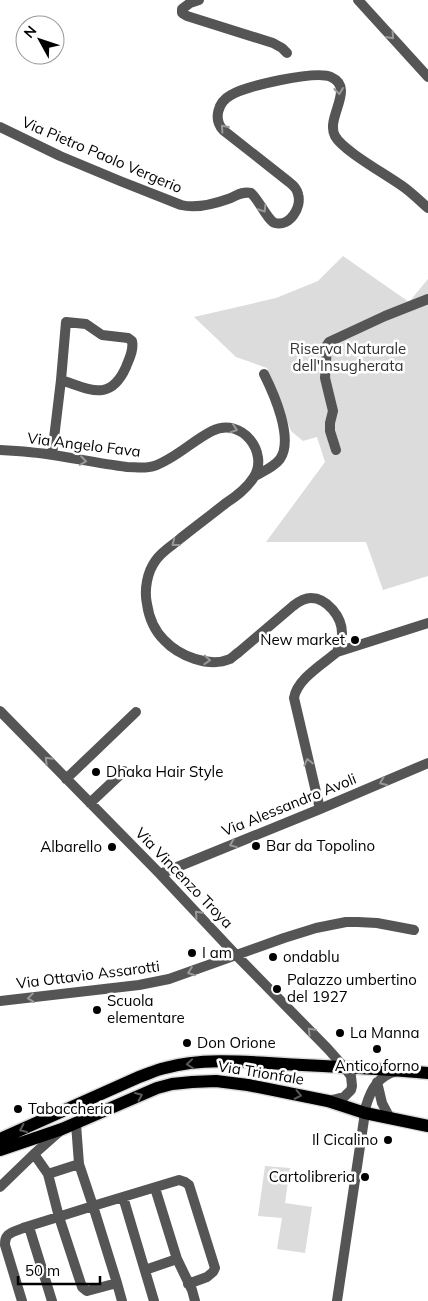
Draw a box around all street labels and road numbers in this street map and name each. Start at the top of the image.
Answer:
street label: Via Pietro Paolo Vergerio [19,112,185,197]
street label: Via Angelo Fava [26,428,142,461]
street label: Via Alessandro Avoli [219,769,359,840]
street label: Via Vincenzo Troya [131,823,237,932]
street label: Via Ottavio Assarotti [15,956,161,993]
street label: Via Trionfale [217,1056,306,1089]

